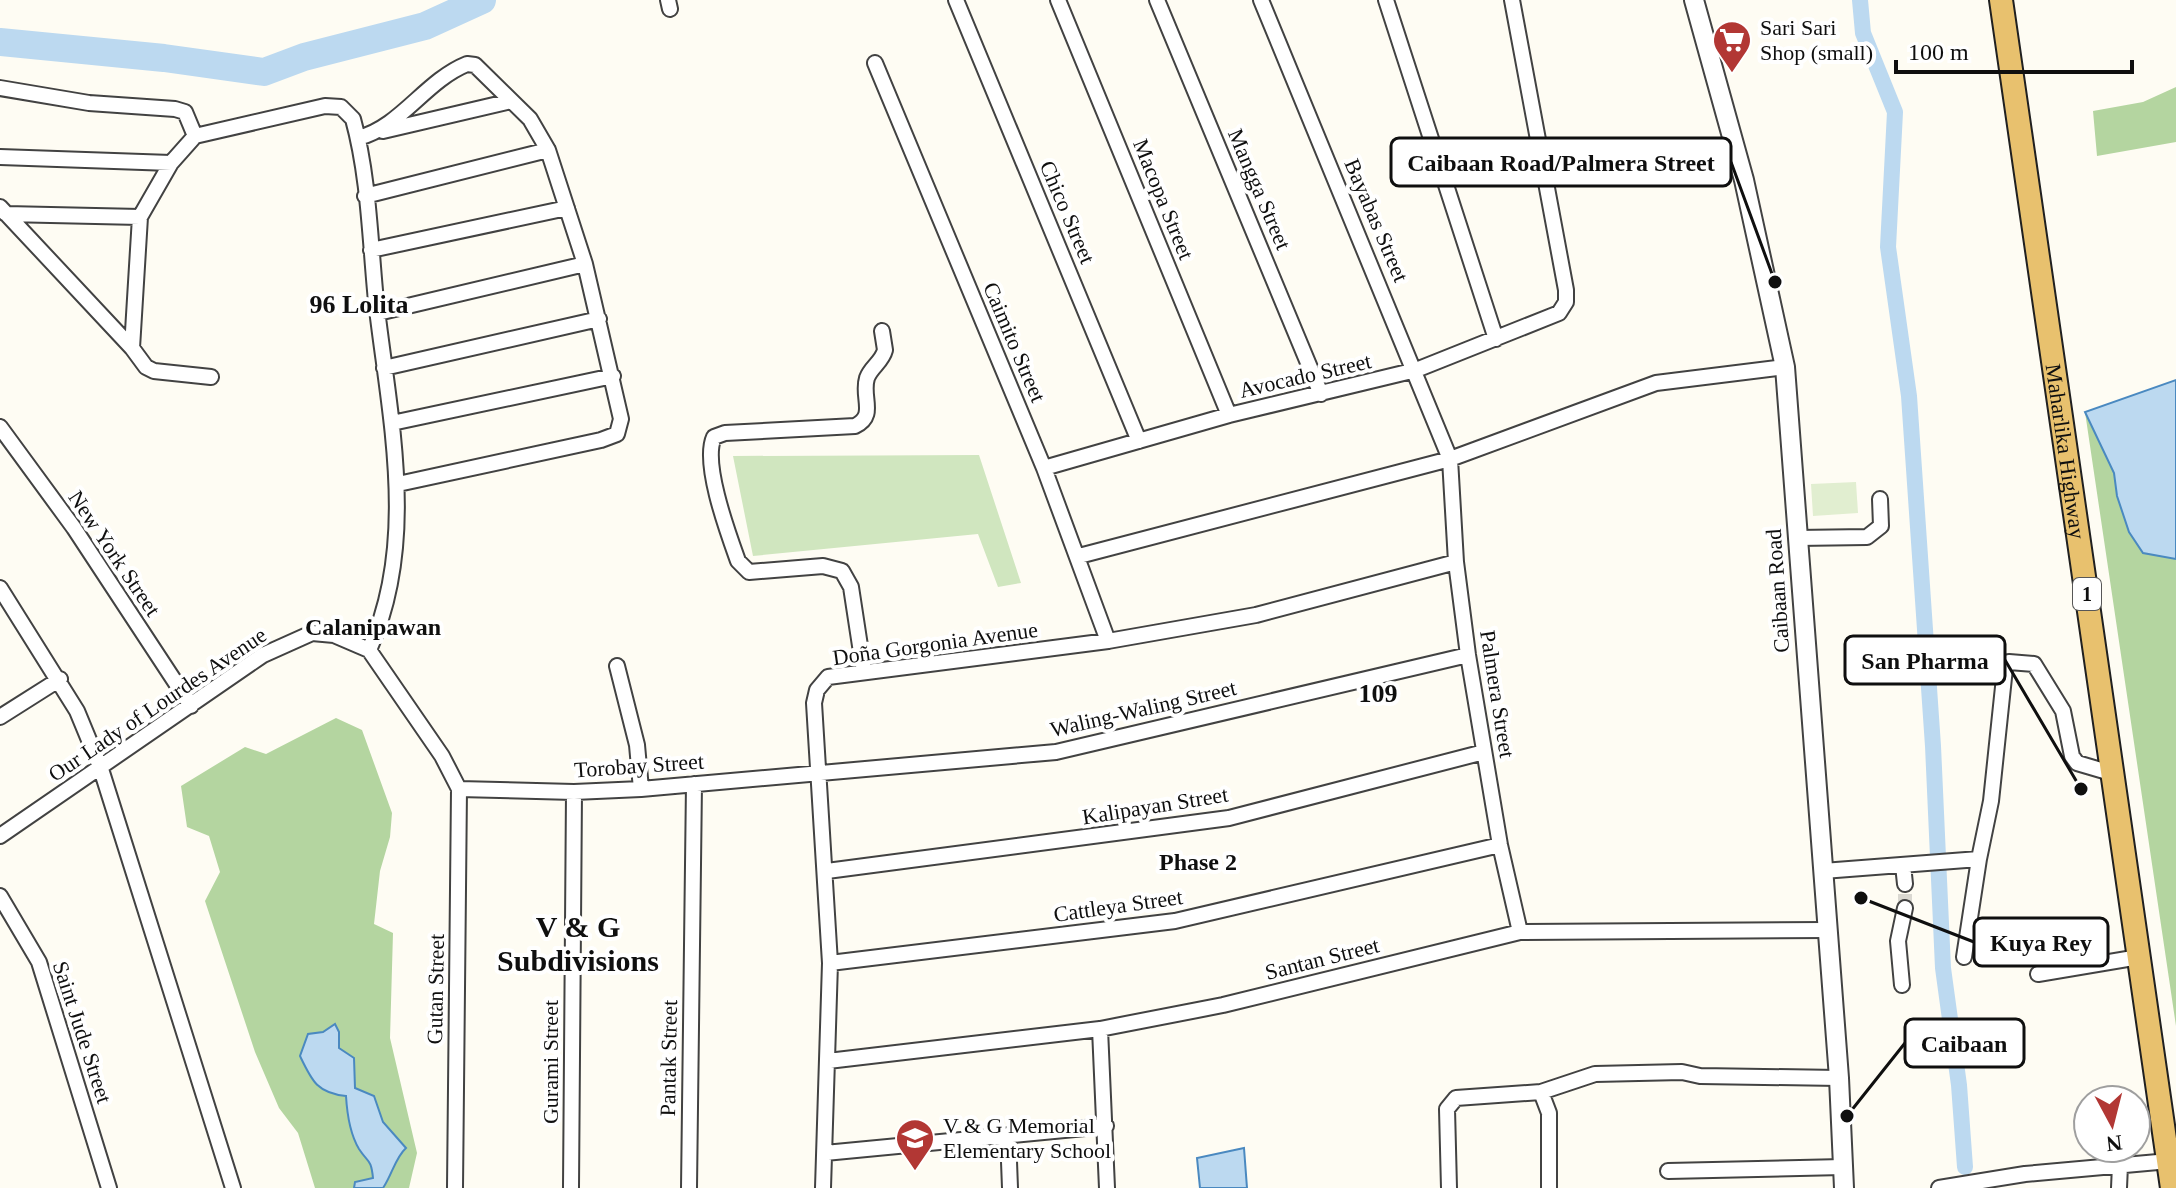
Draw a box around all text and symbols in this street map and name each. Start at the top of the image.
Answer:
place label: Sari Sari Shop (small) [1760,15,1873,65]
supermarket icon: Sari Sari Shop (small) [1711,19,1753,74]
scale bar [1896,24,2132,74]
text: 100 m [1908,39,1969,65]
street label: Mangga Street [1223,125,1296,253]
street label: Macopa Street [1128,135,1199,263]
callout: Caibaan Road/Palmera Street [1391,138,1731,186]
text: Caibaan Road/Palmera Street [1407,150,1715,176]
street label: Bayabas Street [1339,155,1414,286]
street label: Chico Street [1035,157,1100,267]
street label: Caimito Street [978,279,1051,406]
district label: 96 Lolita [310,290,408,319]
street label: Avocado Street [1237,348,1374,403]
street label: Maharlika Highway [2041,362,2090,541]
street label: New York Street [63,486,166,621]
street label: Caibaan Road [1761,528,1794,654]
road number: 1 [2073,578,2101,610]
district label: Calanipawan [305,614,441,640]
street label: Doña Gorgonia Avenue [831,617,1039,670]
street label: Our Lady of Lourdes Avenue [44,622,271,787]
street label: Palmera Street [1475,628,1520,760]
callout: San Pharma [1845,636,2005,684]
text: San Pharma [1861,648,1989,674]
street label: Waling-Waling Street [1048,675,1239,742]
district label: 109 [1359,679,1398,708]
street label: Torobay Street [573,749,705,782]
street label: Kalipayan Street [1080,782,1230,829]
district label: Phase 2 [1159,849,1237,875]
street label: Cattleya Street [1052,884,1184,927]
district label: V & G Subdivisions [497,910,659,977]
callout: Kuya Rey [1974,918,2108,966]
text: Kuya Rey [1990,930,2092,956]
street label: Santan Street [1262,932,1382,985]
street label: Gutan Street [422,934,449,1045]
street label: Saint Jude Street [48,958,117,1106]
street label: Pantak Street [655,999,682,1117]
street label: Gurami Street [538,1000,563,1124]
callout: Caibaan [1905,1019,2024,1067]
text: Caibaan [1921,1031,2007,1057]
north arrow [2072,1084,2152,1164]
place label: V & G Memorial Elementary School [943,1113,1111,1163]
school or university icon: V & G Memorial Elementary School [894,1117,936,1172]
text: N [2105,1130,2124,1157]

